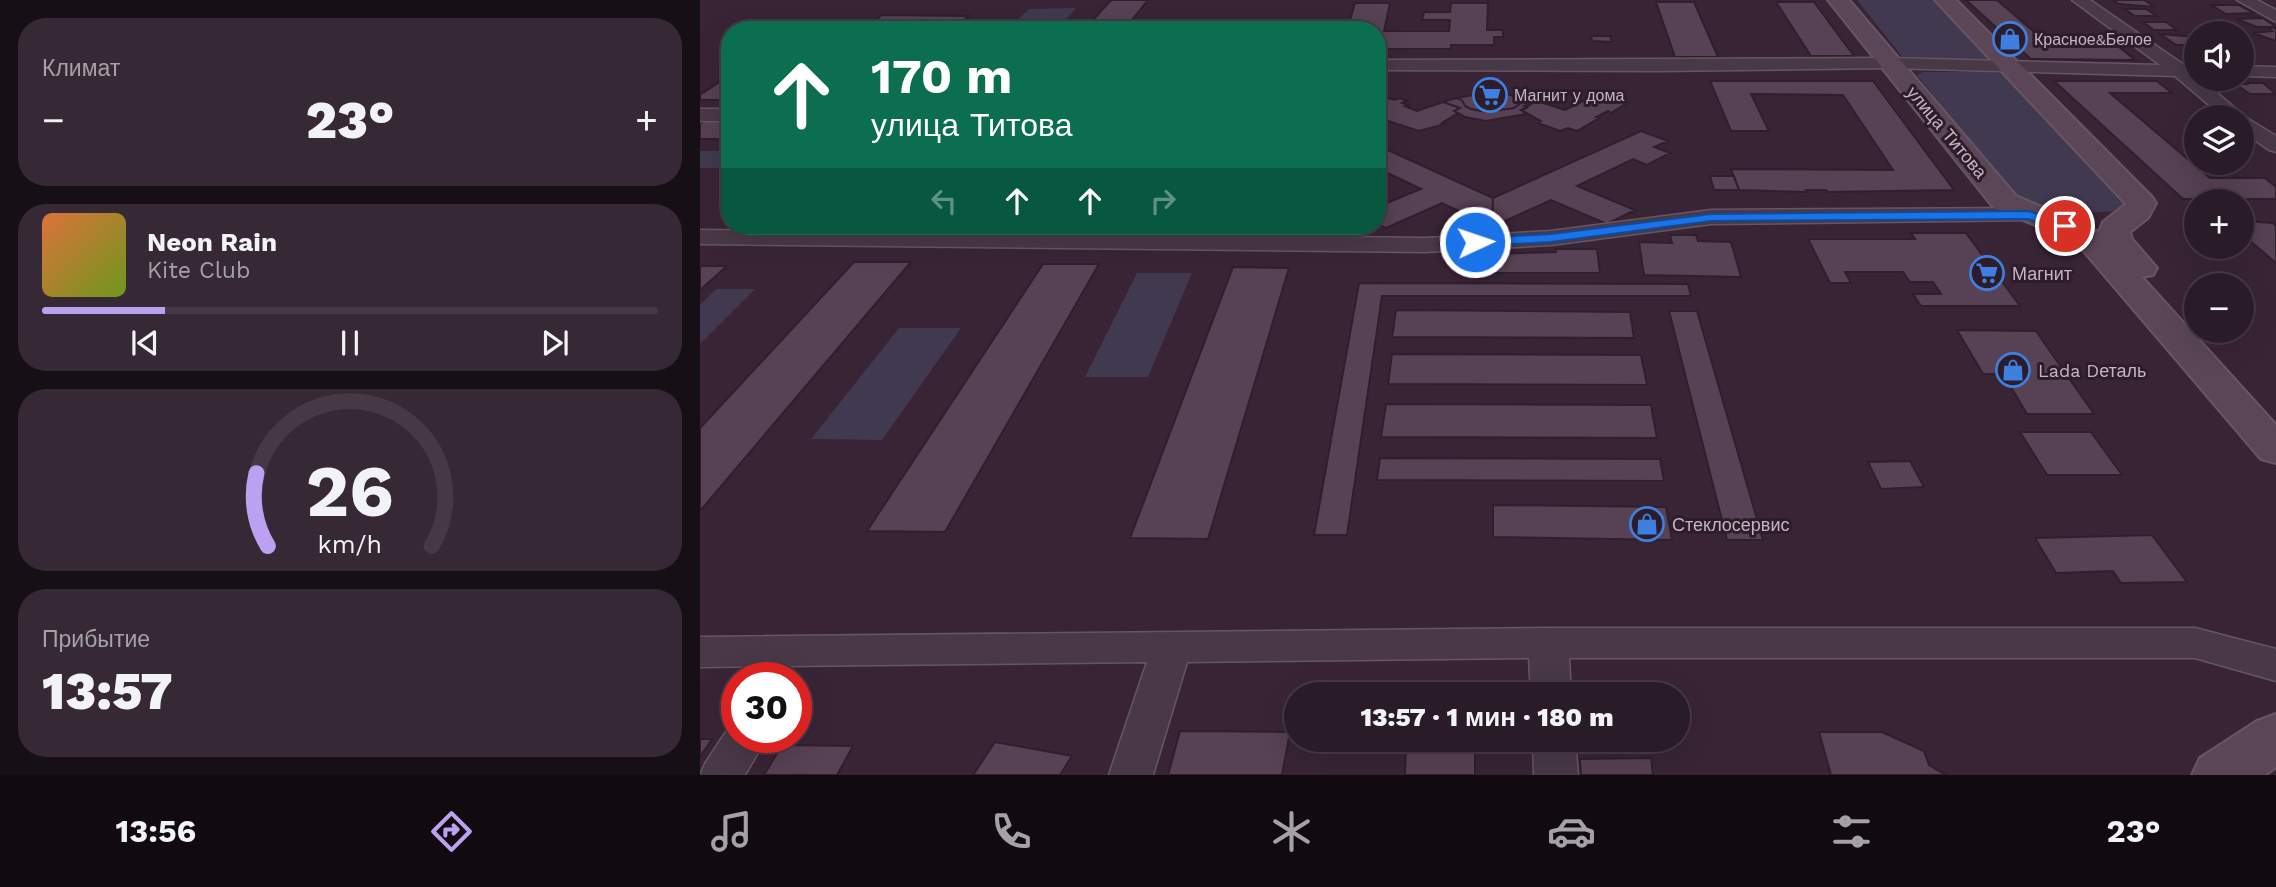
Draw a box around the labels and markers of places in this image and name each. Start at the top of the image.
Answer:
shop icon: Красное&Белое [1991,20,2029,58]
place label: Красное&Белое [2034,30,2152,49]
supermarket icon: Магнит у дома [1471,76,1509,114]
place label: Магнит у дома [1514,86,1624,105]
pin [2035,196,2095,256]
supermarket icon: Магнит [1968,254,2006,292]
place label: Магнит [2012,263,2072,284]
shop icon: Lada Dеталь [1994,351,2032,389]
place label: Lada Dеталь [2038,360,2146,381]
shop icon: Стеклосервис [1628,505,1666,543]
place label: Стеклосервис [1672,514,1789,535]

